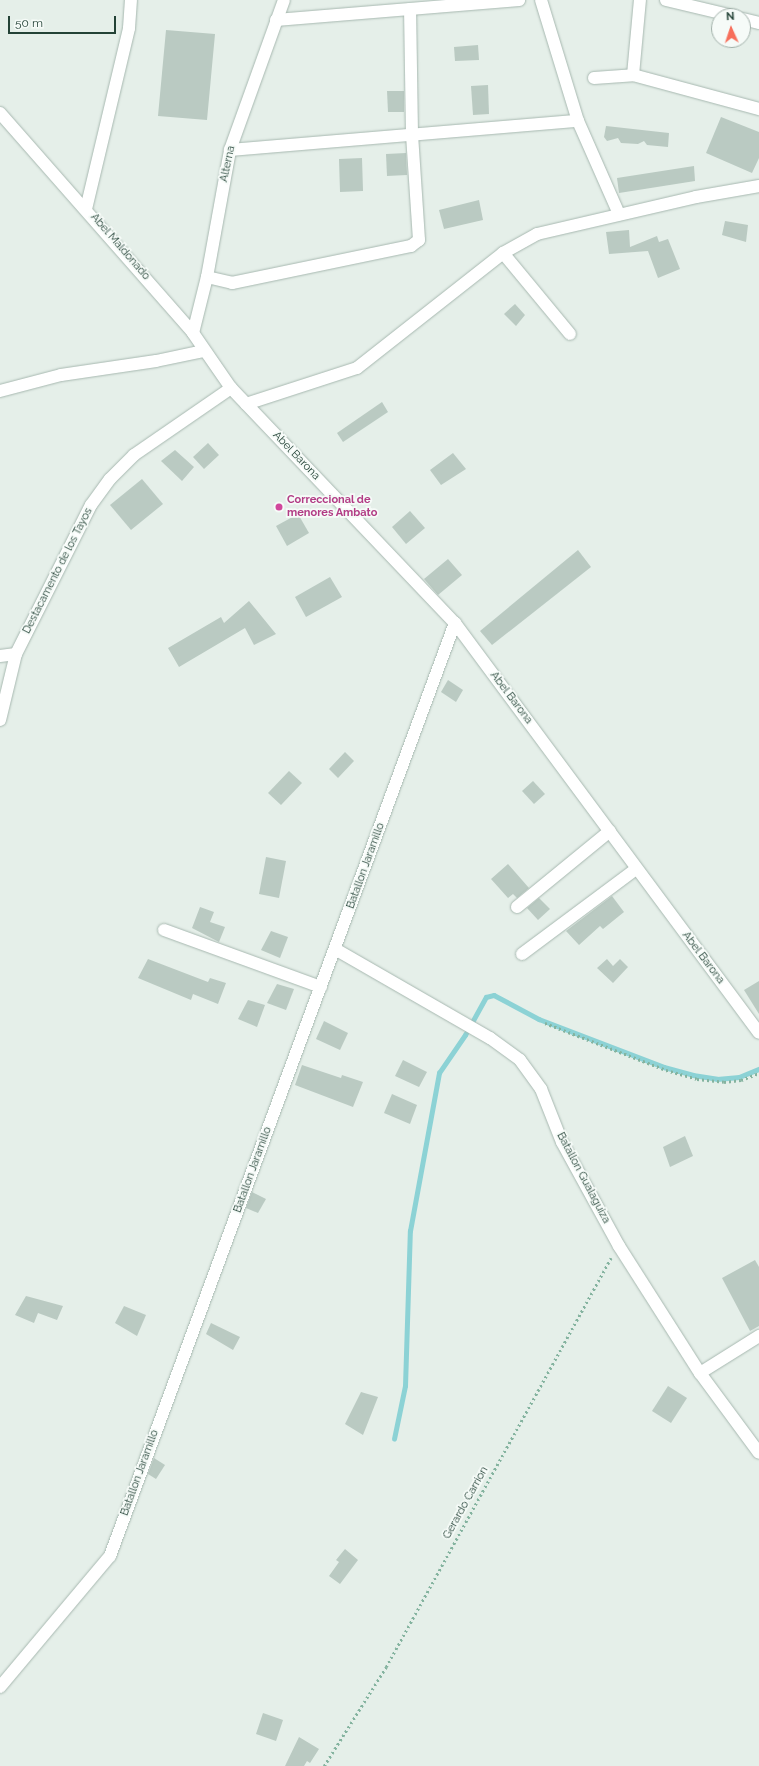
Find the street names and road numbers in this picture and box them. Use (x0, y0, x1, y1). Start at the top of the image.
street label: Alterna (218, 145, 238, 183)
street label: Abel Maldonado (87, 211, 153, 283)
street label: Abel Barona (270, 429, 322, 483)
street label: Destacamento de los Tayos (20, 506, 96, 636)
street label: Abel Barona (487, 669, 535, 727)
street label: Batallon Jaramillo (344, 821, 388, 911)
street label: Abel Barona (679, 929, 727, 987)
street label: Batallon Jaramillo (231, 1125, 275, 1215)
street label: Batallon Gualaguiza (553, 1130, 613, 1226)
street label: Batallon Jaramillo (118, 1428, 162, 1518)
street label: Gerardo Carrion (441, 1465, 491, 1541)

